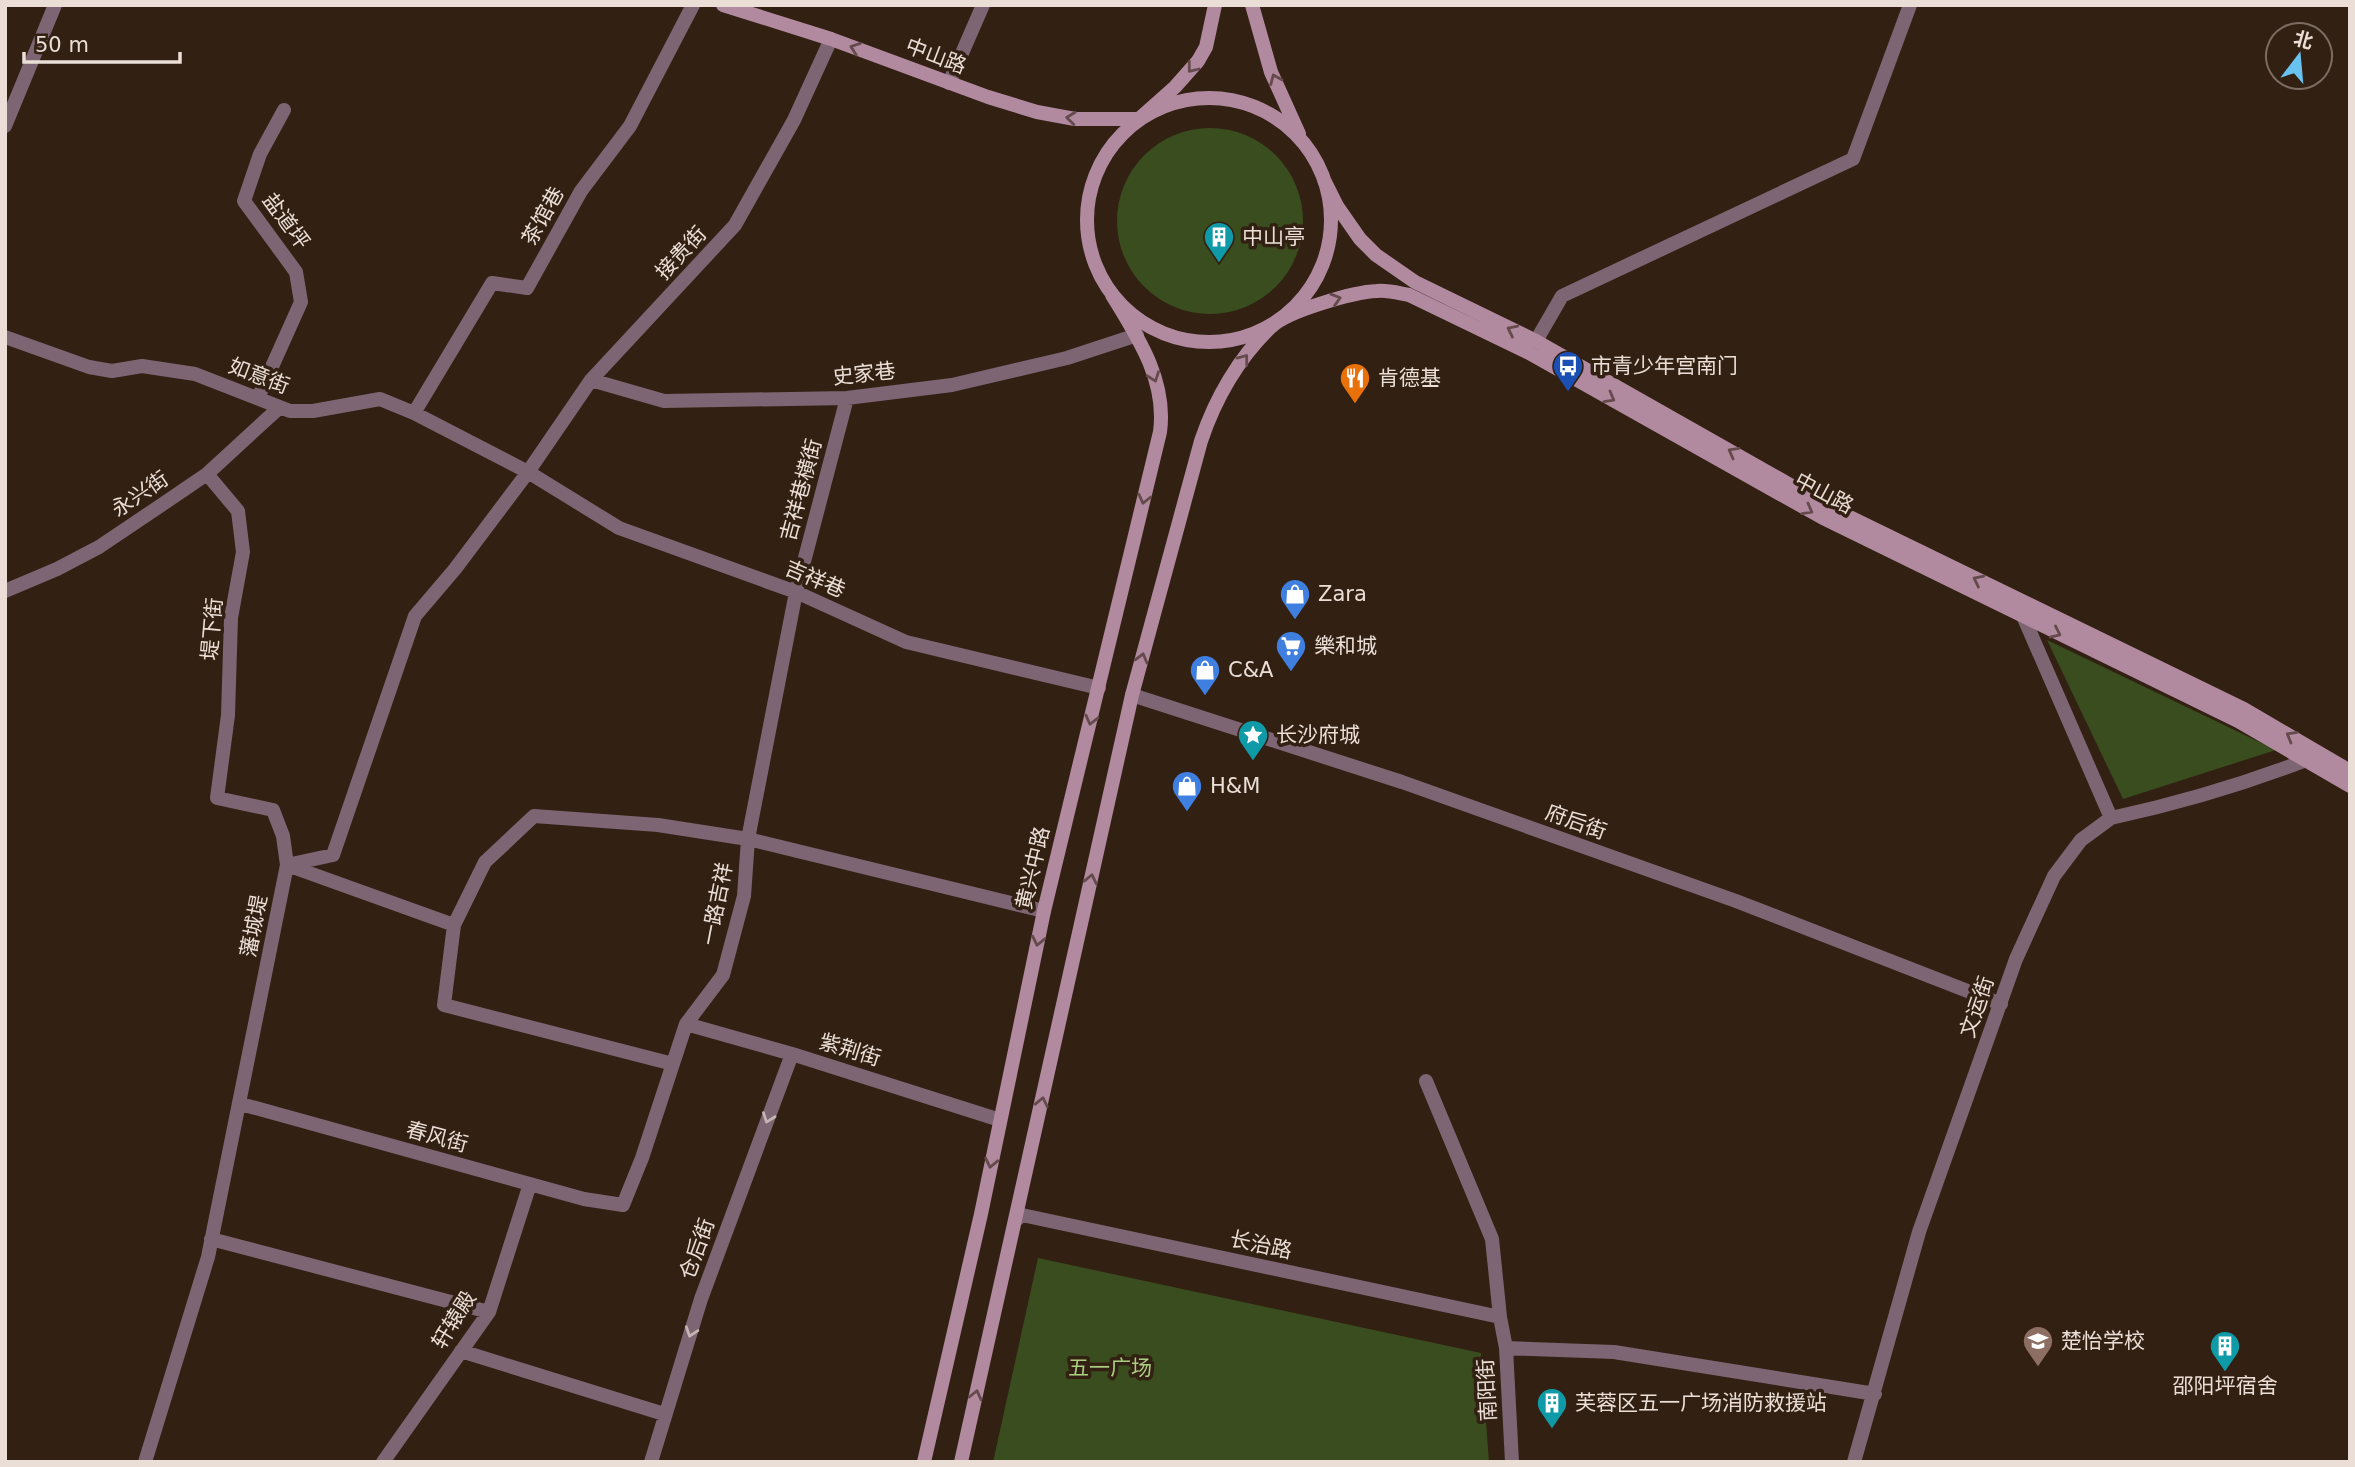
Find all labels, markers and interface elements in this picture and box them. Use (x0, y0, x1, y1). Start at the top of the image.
scale bar (24, 21, 180, 65)
north arrow (2264, 21, 2334, 91)
text: 北 (2292, 26, 2316, 53)
text: 50 m (35, 33, 89, 57)
street label: 中山路 (902, 34, 970, 78)
one-way arrow (849, 42, 861, 56)
one-way arrow (1187, 60, 1200, 73)
one-way arrow (1269, 74, 1283, 86)
one-way arrow (1065, 111, 1076, 126)
street label: 茶馆巷 (517, 183, 569, 249)
street label: 盐道坪 (258, 188, 314, 254)
building icon: 中山亭 (1202, 220, 1236, 264)
street label: 接贵街 (651, 222, 711, 284)
place label: 中山亭 (1242, 225, 1305, 249)
one-way arrow (1329, 293, 1341, 308)
one-way arrow (1507, 324, 1519, 338)
bus stop icon: 市青少年宫南门 (1551, 349, 1585, 393)
street label: 如意街 (225, 354, 293, 398)
one-way arrow (1236, 354, 1249, 367)
place label: 市青少年宫南门 (1591, 354, 1738, 378)
street label: 史家巷 (831, 359, 897, 389)
restaurant icon: 肯德基 (1338, 361, 1372, 405)
place label: 肯德基 (1378, 366, 1441, 390)
one-way arrow (1146, 370, 1160, 382)
one-way arrow (1603, 390, 1616, 403)
street label: 吉祥巷横街 (776, 436, 826, 544)
one-way arrow (1727, 447, 1740, 460)
street label: 永兴街 (107, 466, 173, 522)
street label: 中山路 (1791, 468, 1857, 518)
one-way arrow (1138, 492, 1153, 504)
one-way arrow (1801, 502, 1814, 515)
street label: 吉祥巷 (781, 556, 849, 602)
one-way arrow (1973, 575, 1985, 589)
shop icon: Zara (1278, 577, 1312, 621)
place label: Zara (1318, 582, 1367, 606)
street label: 堤下街 (197, 597, 227, 661)
one-way arrow (2049, 624, 2061, 638)
supermarket icon: 樂和城 (1274, 629, 1308, 673)
place label: 樂和城 (1314, 634, 1377, 658)
one-way arrow (1134, 652, 1148, 664)
shop icon: C&A (1188, 653, 1222, 697)
place label: C&A (1228, 658, 1274, 682)
one-way arrow (1085, 714, 1099, 726)
place icon: 长沙府城 (1236, 718, 1270, 762)
place label: 长沙府城 (1276, 723, 1360, 747)
one-way arrow (2286, 731, 2299, 744)
shop icon: H&M (1170, 769, 1204, 813)
place label: H&M (1210, 774, 1260, 798)
street label: 府后街 (1542, 800, 1610, 844)
street label: 黄兴中路 (1012, 824, 1054, 912)
street label: 一路吉祥 (697, 860, 737, 948)
one-way arrow (1083, 873, 1097, 885)
street label: 藩城堤 (236, 893, 272, 959)
one-way arrow (1032, 935, 1047, 947)
street label: 文运街 (1955, 973, 1999, 1041)
street label: 紫荆街 (816, 1029, 884, 1071)
one-way arrow (1033, 1096, 1048, 1108)
one-way arrow (763, 1112, 777, 1124)
street label: 春风街 (403, 1117, 471, 1157)
one-way arrow (985, 1157, 1000, 1169)
street label: 仓后街 (675, 1215, 719, 1283)
street label: 长治路 (1228, 1227, 1294, 1263)
street label: 轩辕殿 (427, 1287, 481, 1353)
school or university icon: 楚怡学校 (2021, 1324, 2055, 1368)
one-way arrow (684, 1326, 699, 1338)
place label: 楚怡学校 (2061, 1329, 2145, 1353)
building icon: 邵阳坪宿舍 (2208, 1329, 2242, 1373)
park label: 五一广场 (1068, 1356, 1152, 1380)
street label: 南阳街 (1473, 1358, 1501, 1422)
place label: 邵阳坪宿舍 (2173, 1374, 2278, 1398)
building icon: 芙蓉区五一广场消防救援站 (1535, 1386, 1569, 1430)
one-way arrow (967, 1389, 982, 1401)
place label: 芙蓉区五一广场消防救援站 (1575, 1391, 1827, 1415)

